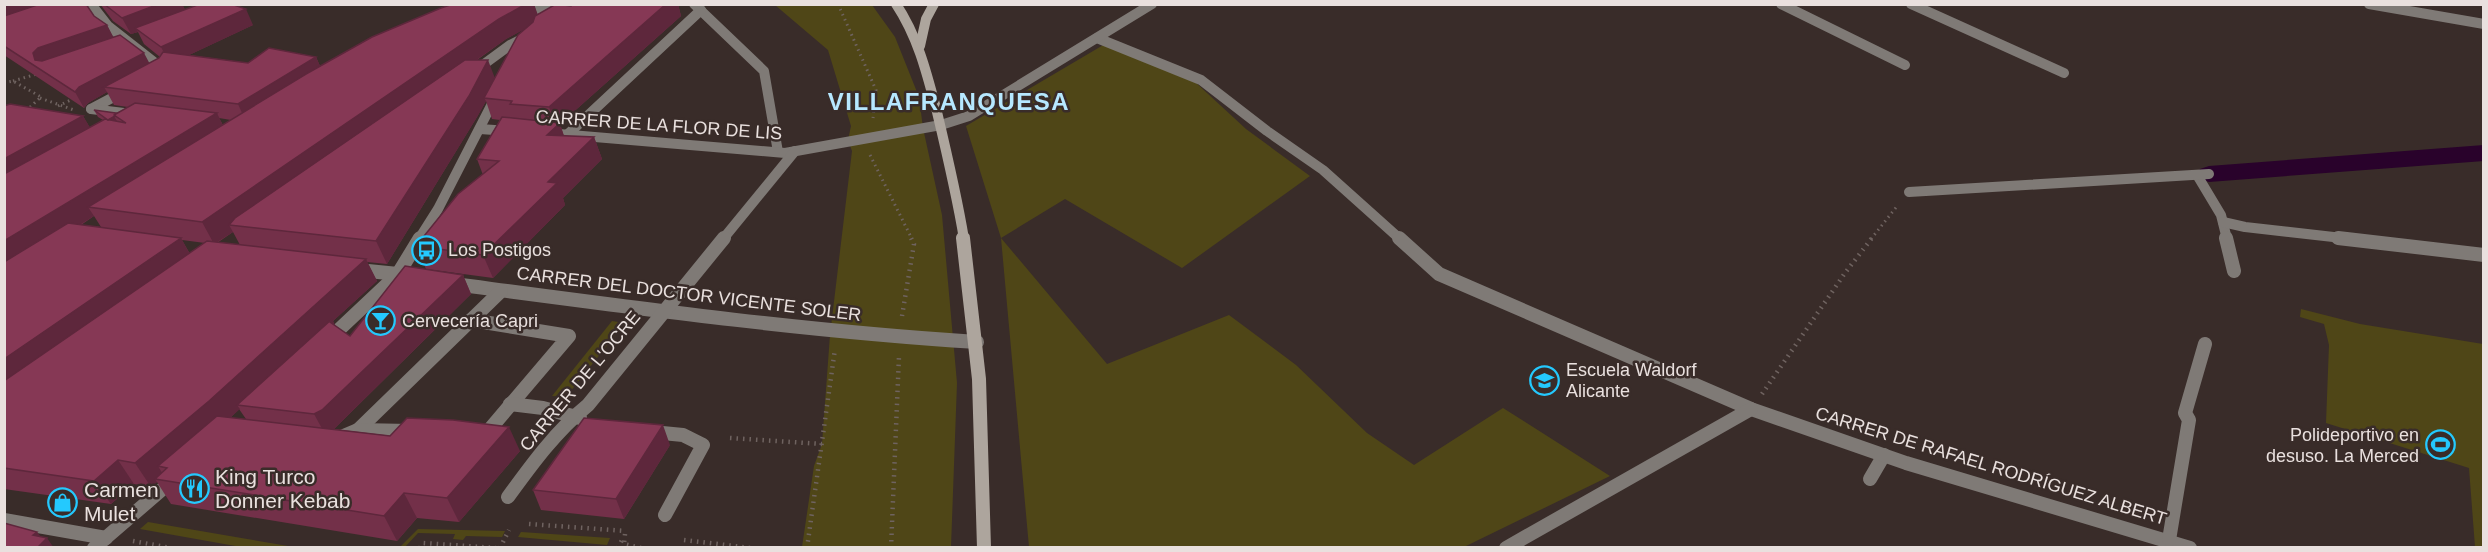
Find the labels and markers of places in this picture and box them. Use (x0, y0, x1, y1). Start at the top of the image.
bus stop icon: Los Postigos (411, 234, 443, 266)
place label: Los Postigos (448, 240, 551, 260)
bar icon: Cervecería Capri (365, 305, 397, 337)
place label: Cervecería Capri (402, 311, 538, 331)
place label: Escuela Waldorf Alicante (1566, 360, 1697, 401)
school or university icon: Escuela Waldorf Alicante (1529, 364, 1561, 396)
place label: Polideportivo en desuso. La Merced (2266, 425, 2419, 466)
sports icon: Polideportivo en desuso. La Merced (2424, 429, 2456, 461)
place label: King Turco Donner Kebab (215, 465, 350, 512)
restaurant icon: King Turco Donner Kebab (178, 473, 210, 505)
place label: Carmen Mulet (84, 478, 159, 525)
shop icon: Carmen Mulet (47, 486, 79, 518)

